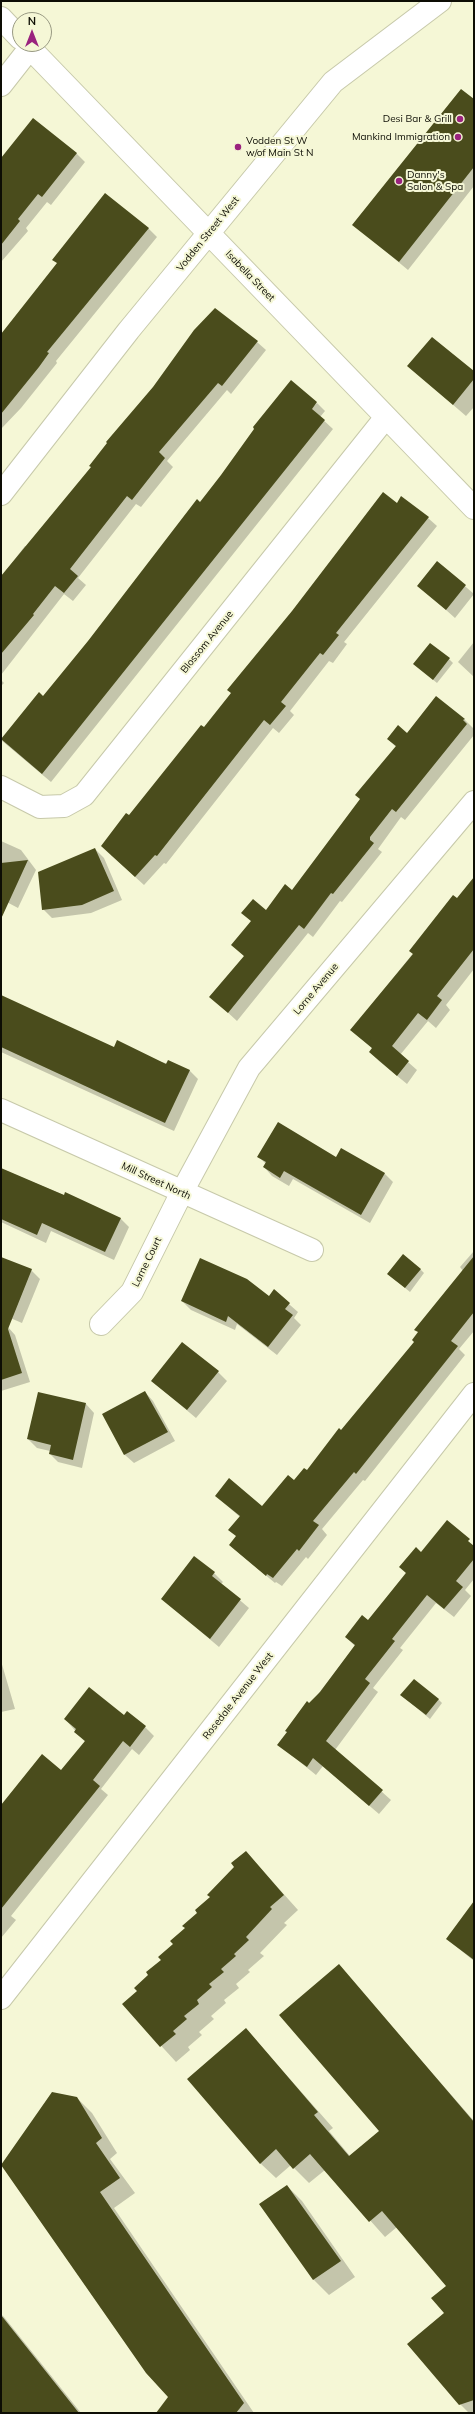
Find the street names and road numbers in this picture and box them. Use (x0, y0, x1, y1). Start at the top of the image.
street label: Vodden Street West (174, 194, 242, 274)
street label: Isabella Street (223, 248, 277, 304)
street label: Blossom Avenue (178, 608, 236, 676)
street label: Lorne Avenue (291, 961, 341, 1017)
street label: Mill Street North (119, 1160, 193, 1202)
street label: Lorne Court (130, 1235, 164, 1289)
street label: Rosedale Avenue West (200, 1650, 276, 1742)

